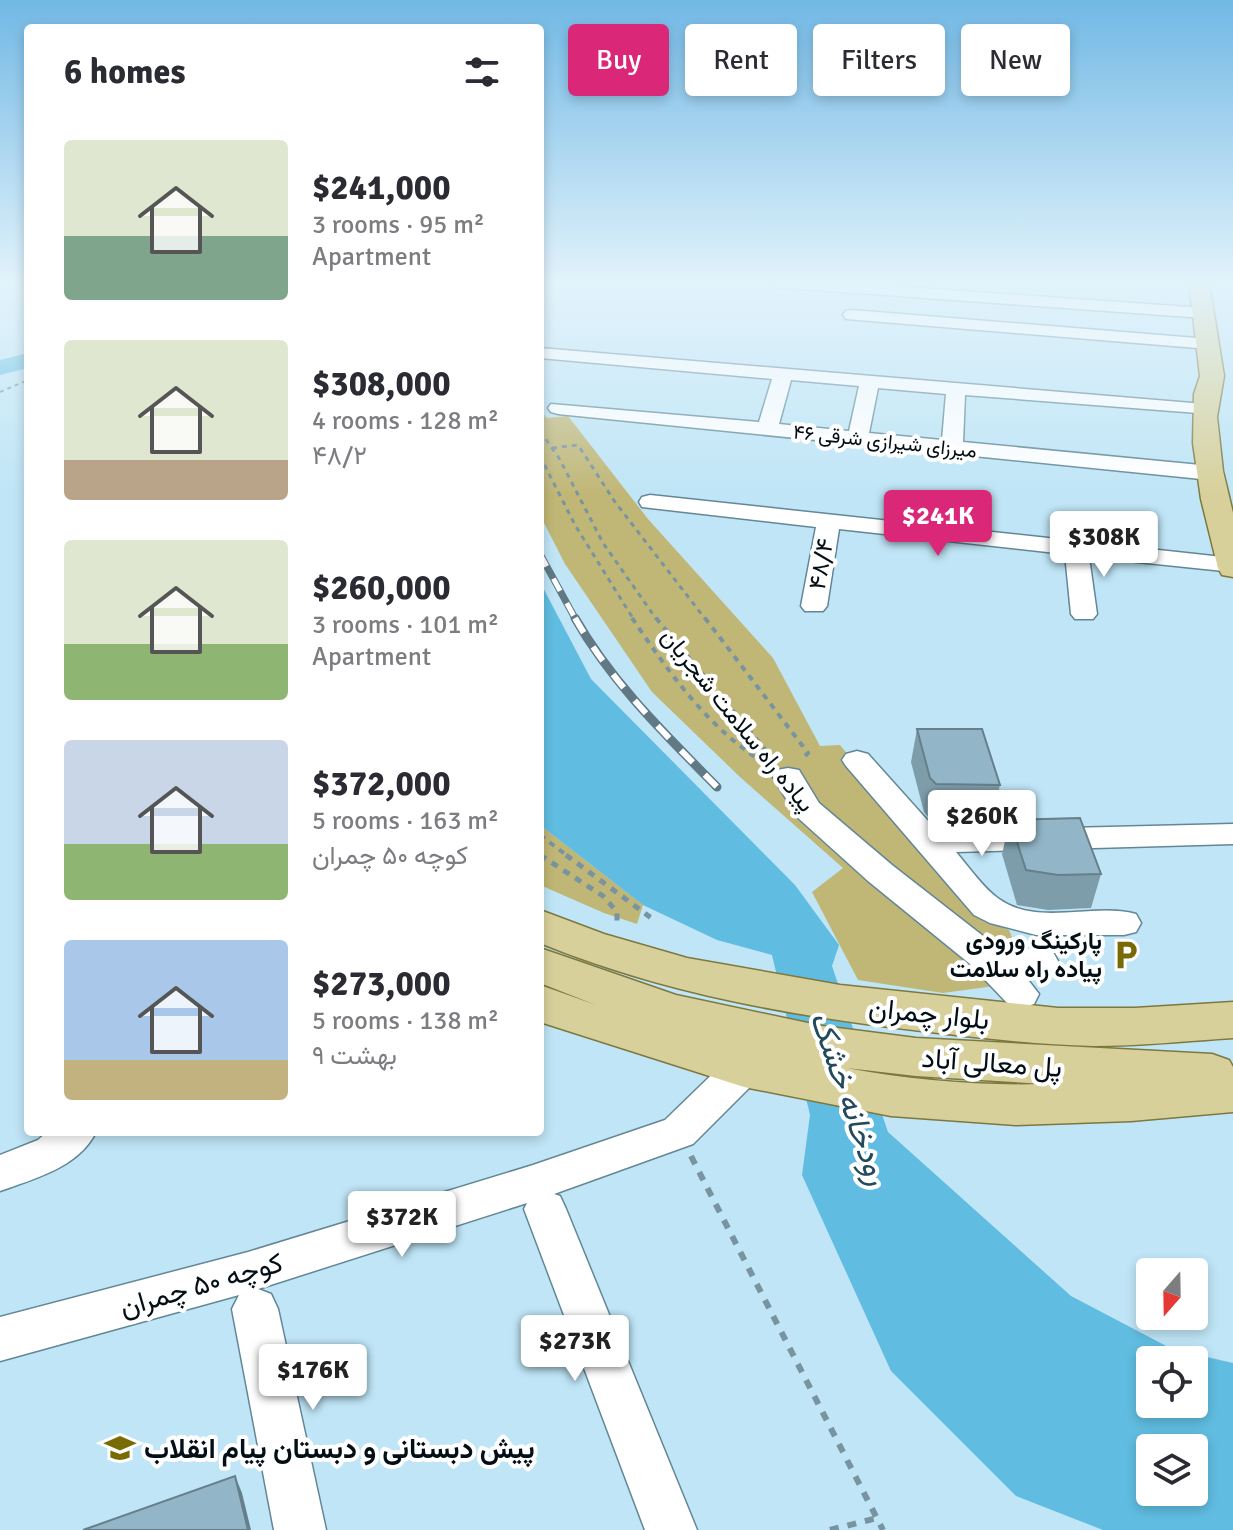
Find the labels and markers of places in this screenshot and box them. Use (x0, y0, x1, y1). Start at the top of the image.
pin: $241K (882, 490, 994, 558)
pin: $308K (1048, 511, 1160, 579)
pin: $260K (926, 790, 1038, 858)
place label: پارکینگ ورودی پیاده راه سلامت (950, 926, 1102, 985)
parking icon: پارکینگ ورودی پیاده راه سلامت (1109, 938, 1143, 972)
pin: $372K (346, 1191, 458, 1259)
pin: $273K (519, 1315, 631, 1383)
pin: $176K (257, 1344, 369, 1412)
school or university icon: پیش دبستانی و دبستان پیام انقلاب (103, 1431, 137, 1465)
place label: پیش دبستانی و دبستان پیام انقلاب (144, 1432, 535, 1468)

